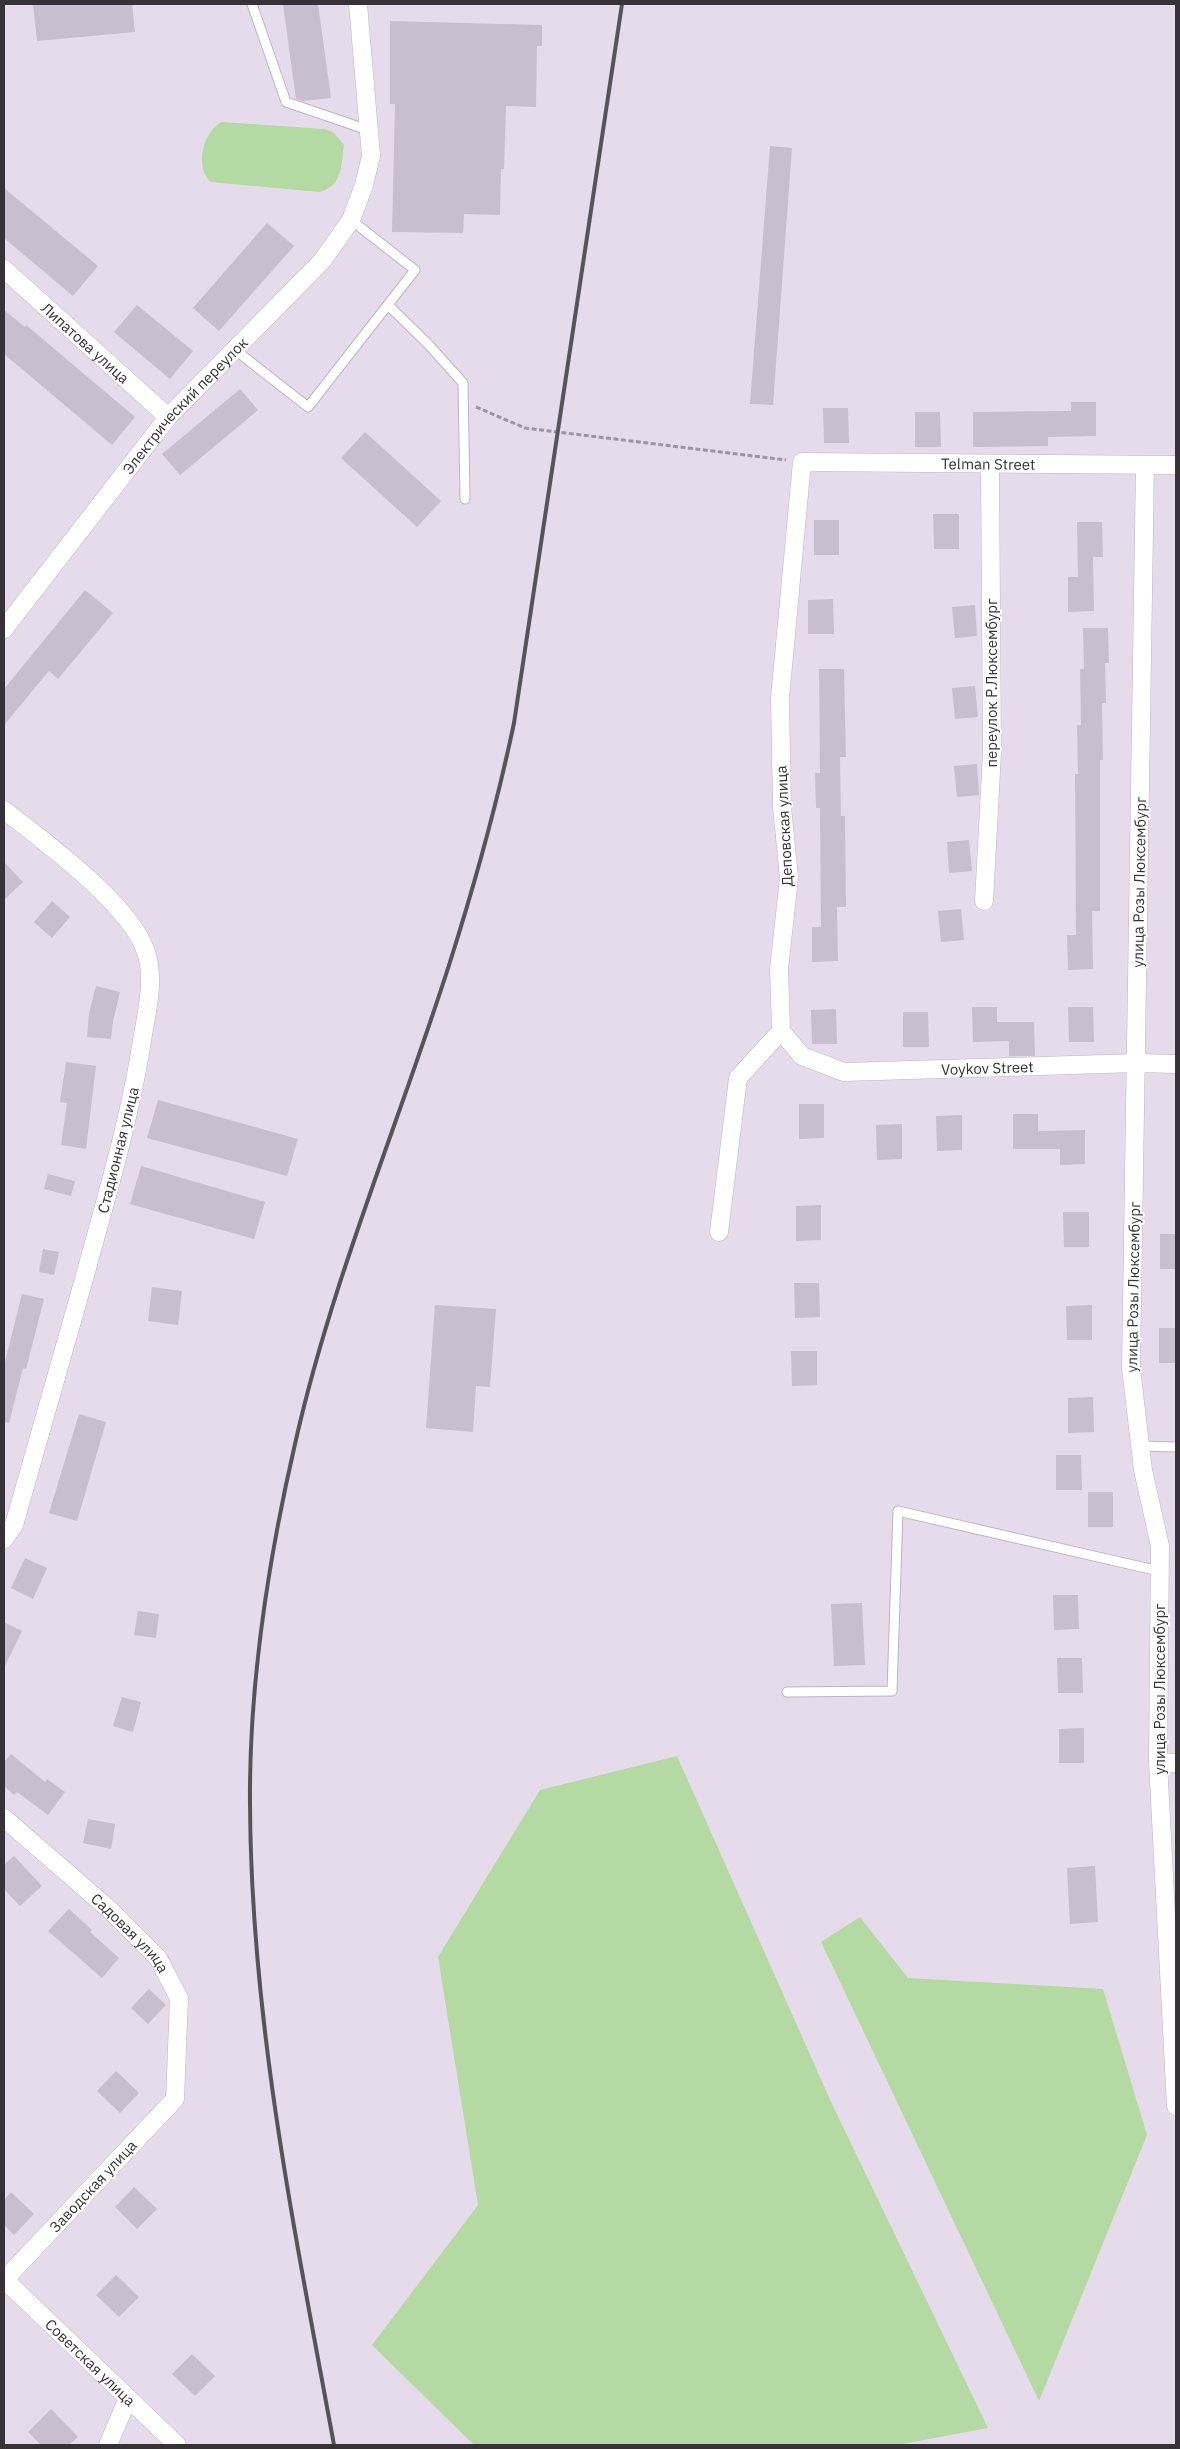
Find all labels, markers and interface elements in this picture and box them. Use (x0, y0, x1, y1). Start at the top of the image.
street label: Липатова улица (38, 298, 134, 387)
street label: Электрический переулок (118, 333, 251, 478)
street label: Telman Street (941, 454, 1035, 473)
street label: переулок Р.Люксембург (982, 598, 1001, 768)
street label: Деповская улица (771, 765, 797, 887)
street label: улица Розы Люксембург (1128, 796, 1150, 968)
street label: Voykov Street (941, 1057, 1034, 1079)
street label: Стадионная улица (93, 1085, 143, 1215)
street label: улица Розы Люксембург (1122, 1201, 1144, 1373)
street label: улица Розы Люксембург (1150, 1603, 1169, 1775)
street label: Садовая улица (87, 1889, 173, 1976)
street label: Заводская улица (45, 2136, 141, 2236)
street label: Советская улица (41, 2314, 140, 2410)

